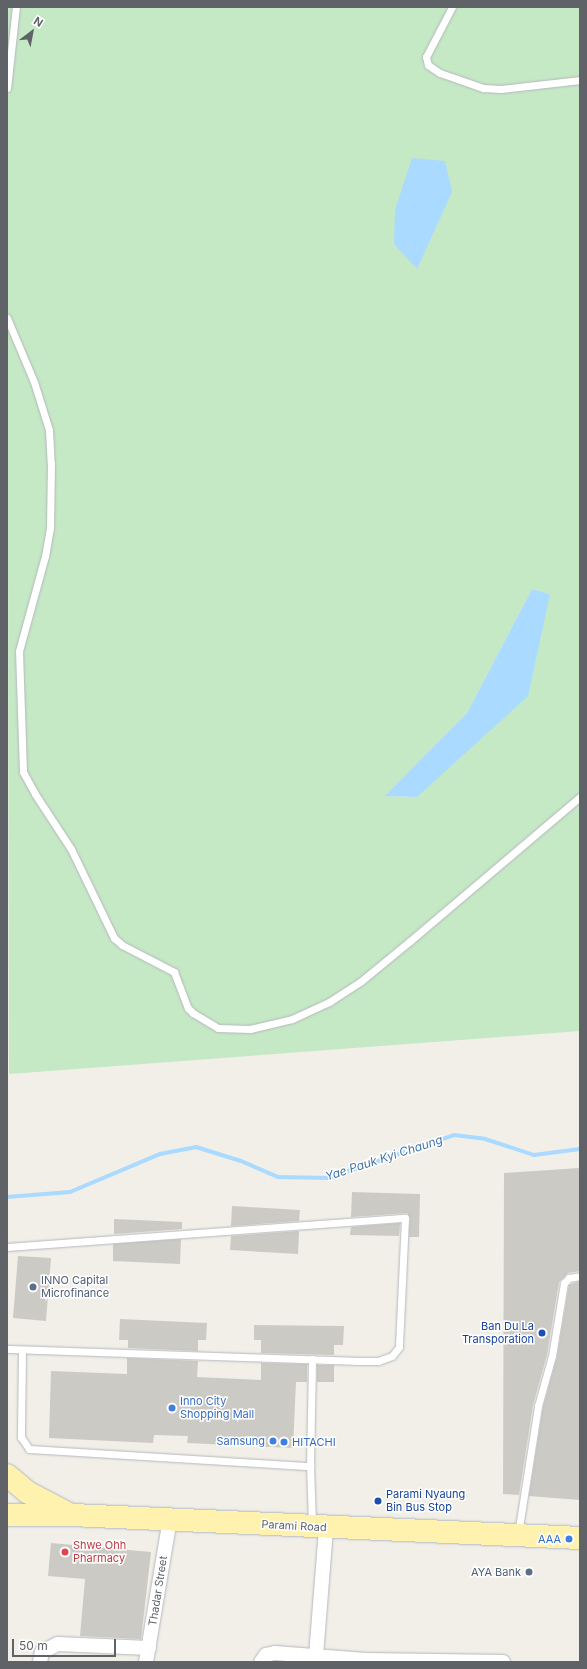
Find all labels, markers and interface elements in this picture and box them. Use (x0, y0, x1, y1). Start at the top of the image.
north arrow (12, 12, 52, 52)
text: N (31, 14, 46, 30)
water label: Yae Pauk Kyi Chaung (324, 1132, 444, 1184)
place label: INNO Capital Microfinance (41, 1274, 109, 1300)
marker: INNO Capital Microfinance (28, 1282, 38, 1292)
place label: Ban Du La Transporation (462, 1320, 534, 1346)
marker: Ban Du La Transporation (537, 1328, 547, 1338)
place label: Inno City Shopping Mall (180, 1395, 254, 1421)
marker: Inno City Shopping Mall (167, 1403, 177, 1413)
place label: Samsung (217, 1434, 265, 1448)
place label: HITACHI (292, 1435, 336, 1449)
marker: Samsung (268, 1436, 278, 1446)
marker: HITACHI (279, 1437, 289, 1447)
place label: Parami Nyaung Bin Bus Stop (386, 1488, 465, 1514)
marker: Parami Nyaung Bin Bus Stop (373, 1496, 383, 1506)
street label: Parami Road (261, 1518, 327, 1534)
place label: AAA (538, 1532, 561, 1546)
marker: AAA (564, 1534, 574, 1544)
place label: Shwe Ohh Pharmacy (73, 1539, 126, 1565)
marker: Shwe Ohh Pharmacy (60, 1547, 70, 1557)
street label: Thadar Street (146, 1555, 170, 1627)
place label: AYA Bank (471, 1565, 521, 1579)
marker: AYA Bank (524, 1567, 534, 1577)
scale bar (14, 1631, 118, 1657)
text: 50 m (19, 1638, 48, 1653)

